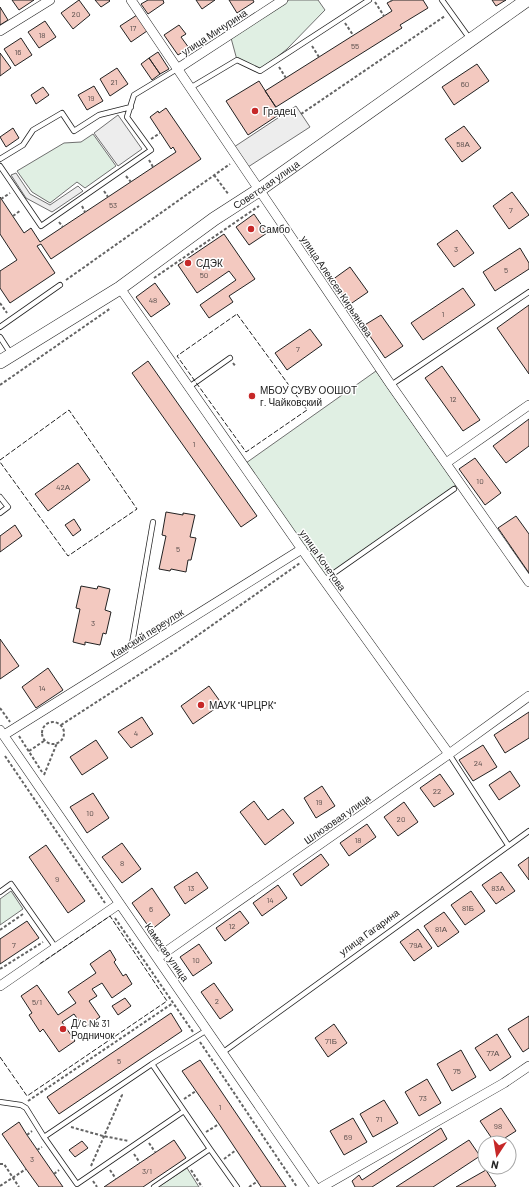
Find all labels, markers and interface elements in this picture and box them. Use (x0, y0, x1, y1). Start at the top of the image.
street label: улица Мичурина (179, 6, 249, 58)
house number: 20 (72, 9, 80, 19)
house number: 17 (130, 23, 137, 33)
house number: 18 (39, 30, 45, 40)
house number: 55 (351, 41, 359, 51)
house number: 16 (15, 47, 21, 57)
house number: 21 (111, 77, 118, 87)
house number: 60 (461, 79, 469, 89)
house number: 19 (88, 93, 94, 103)
place label: Градец (263, 105, 296, 117)
marker: Градец (250, 106, 260, 116)
house number: 58А (456, 139, 470, 149)
street label: Советская улица (231, 157, 302, 211)
house number: 53 (109, 200, 117, 210)
house number: 7 (509, 205, 513, 215)
place label: Самбо (259, 223, 290, 235)
marker: Самбо (246, 224, 256, 234)
street label: улица Алексея Кирьянова (299, 233, 376, 339)
house number: 3 (454, 244, 458, 254)
place label: СДЭК (196, 257, 223, 269)
marker: СДЭК (183, 258, 193, 268)
house number: 5 (504, 265, 508, 275)
house number: 50 (200, 270, 208, 280)
house number: 48 (149, 295, 157, 305)
house number: 1 (442, 309, 445, 319)
house number: 7 (296, 344, 300, 354)
place label: МБОУ СУВУ ООШОТ г. Чайковский (260, 384, 357, 408)
marker: МБОУ СУВУ ООШОТ г. Чайковский (247, 391, 257, 401)
house number: 12 (449, 394, 457, 404)
house number: 1 (193, 439, 196, 449)
house number: 10 (476, 476, 484, 486)
house number: 42А (56, 482, 71, 492)
street label: улица Кочетова (297, 527, 349, 593)
house number: 5 (176, 544, 180, 554)
street label: Камский переулок (108, 605, 186, 660)
house number: 3 (91, 618, 95, 628)
house number: 14 (38, 683, 46, 693)
place label: МАУК "ЧРЦРК" (209, 699, 277, 711)
marker: МАУК "ЧРЦРК" (196, 700, 206, 710)
house number: 4 (134, 728, 138, 738)
house number: 24 (474, 758, 482, 768)
house number: 22 (433, 786, 441, 796)
street label: Шлюзовая улица (302, 791, 373, 846)
house number: 19 (316, 797, 322, 807)
house number: 10 (86, 808, 94, 818)
house number: 20 (397, 814, 405, 824)
house number: 18 (355, 835, 361, 845)
house number: 8 (120, 858, 124, 868)
house number: 9 (55, 874, 59, 884)
house number: 13 (188, 883, 194, 893)
house number: 83А (491, 883, 505, 893)
house number: 14 (266, 895, 274, 905)
house number: 81Б (462, 903, 474, 913)
house number: 6 (149, 904, 153, 914)
street label: улица Гагарина (337, 906, 402, 958)
street label: Камская улица (142, 921, 192, 984)
house number: 12 (228, 921, 236, 931)
house number: 81А (435, 924, 448, 934)
house number: 7 (12, 940, 16, 950)
house number: 79А (409, 940, 423, 950)
house number: 10 (192, 955, 200, 965)
house number: 2 (215, 996, 219, 1006)
house number: 5/1 (32, 997, 42, 1007)
place label: Д/с № 31 Родничок (71, 1017, 115, 1041)
marker: Д/с № 31 Родничок (58, 1024, 68, 1034)
house number: 71Б (325, 1036, 337, 1046)
house number: 77А (487, 1048, 500, 1058)
house number: 5 (117, 1056, 121, 1066)
house number: 75 (453, 1066, 461, 1076)
house number: 73 (419, 1093, 427, 1103)
house number: 1 (219, 1102, 222, 1112)
house number: 71 (376, 1114, 383, 1124)
house number: 98 (494, 1121, 502, 1131)
house number: 69 (344, 1132, 352, 1142)
north arrow (477, 1135, 517, 1175)
house number: 3 (30, 1154, 34, 1164)
text: N (490, 1158, 500, 1172)
house number: 3/1 (142, 1166, 152, 1176)

